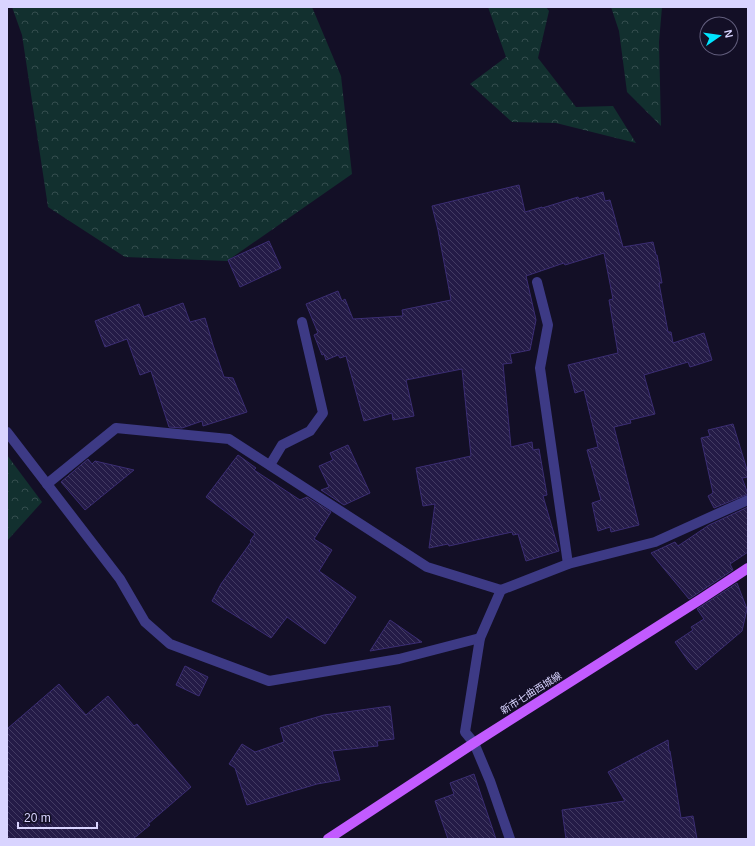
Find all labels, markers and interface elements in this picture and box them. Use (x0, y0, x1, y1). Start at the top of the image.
north arrow (699, 16, 739, 56)
text: N (722, 29, 735, 39)
street label: 新市七曲西城線 (498, 670, 564, 716)
scale bar (18, 804, 97, 830)
text: 20 m (24, 811, 51, 825)

